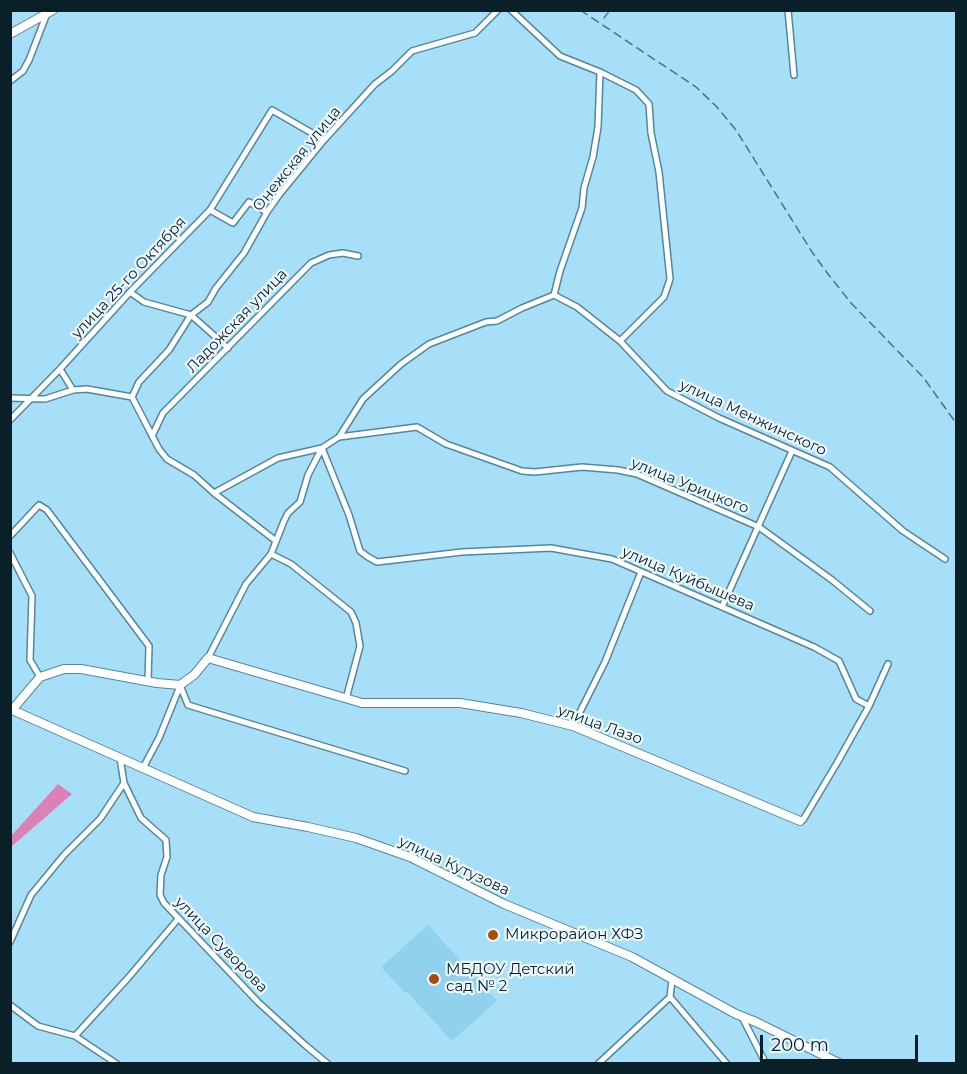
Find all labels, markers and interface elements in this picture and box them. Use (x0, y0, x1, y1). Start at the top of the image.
street label: Онежская улица (249, 103, 345, 215)
street label: улица 25-го Октября (68, 213, 190, 343)
street label: Ладожская улица (183, 265, 291, 377)
street label: улица Менжинского (677, 376, 829, 460)
street label: улица Урицкого (628, 454, 752, 518)
street label: улица Куйбышева (619, 543, 757, 615)
street label: улица Лазо (555, 701, 645, 749)
street label: улица Кутузова (396, 832, 512, 900)
street label: улица Суворова (171, 893, 271, 997)
place label: Микрорайон ХФЗ (505, 926, 643, 944)
marker: Микрорайон ХФЗ (486, 928, 500, 942)
place label: МБДОУ Детский сад № 2 (446, 961, 575, 996)
marker: МБДОУ Детский сад № 2 (427, 972, 441, 986)
scale bar (763, 1023, 920, 1061)
text: 200 m (771, 1034, 829, 1056)

